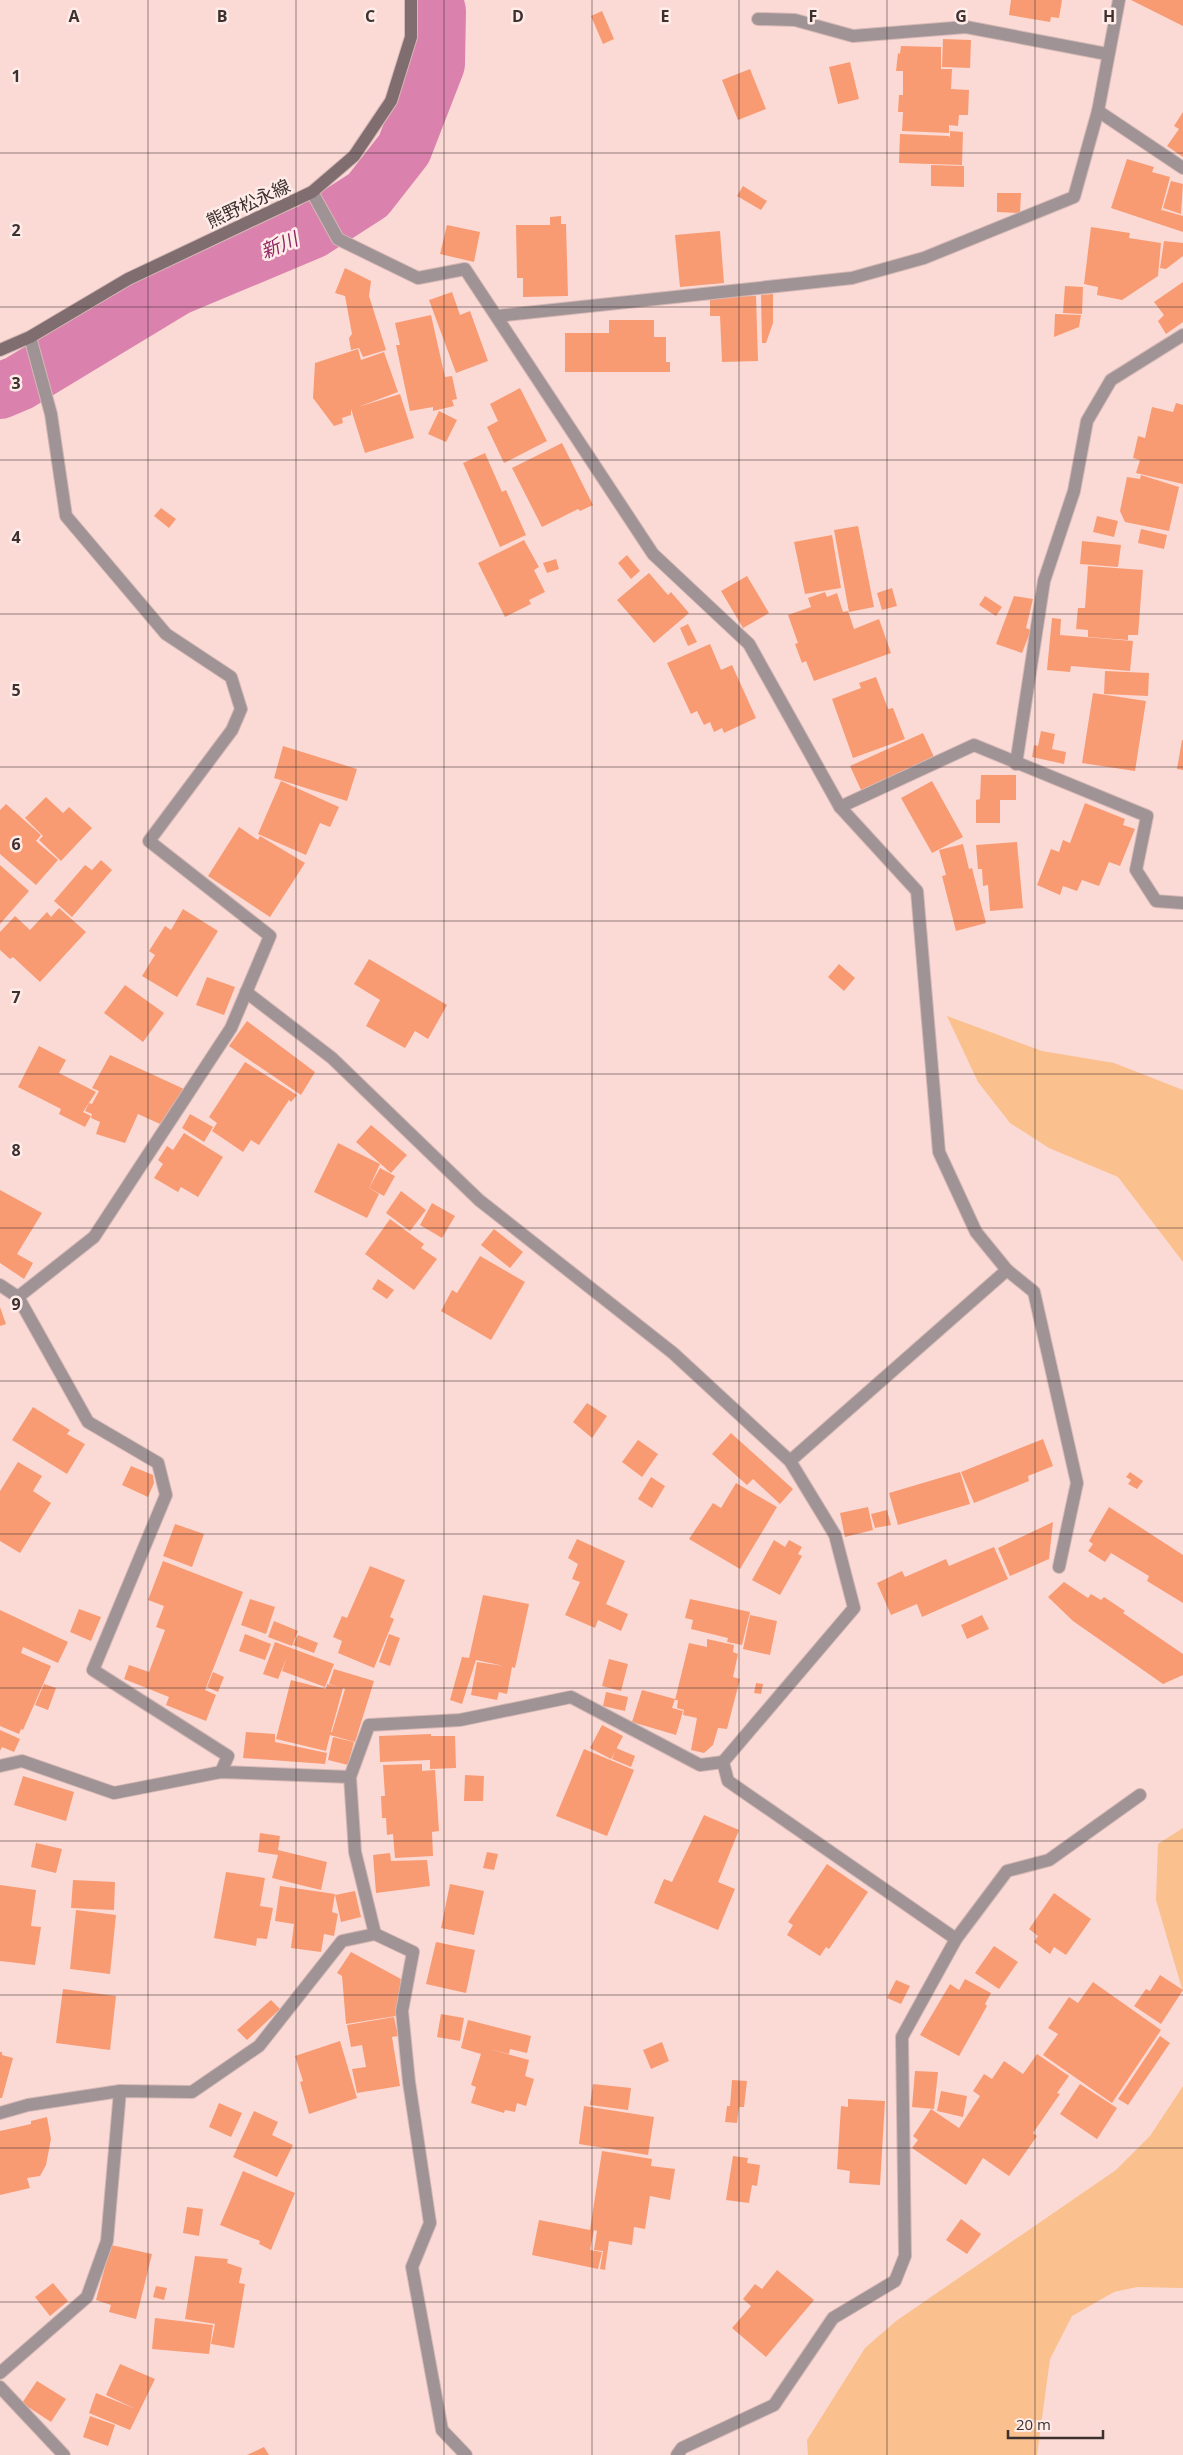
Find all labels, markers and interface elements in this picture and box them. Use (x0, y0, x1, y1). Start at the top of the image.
text: A (68, 5, 80, 27)
text: B (217, 5, 227, 27)
text: C (365, 5, 375, 27)
text: D (512, 5, 524, 27)
text: E (661, 5, 670, 27)
text: F (809, 5, 817, 27)
text: G (955, 5, 967, 27)
text: H (1103, 5, 1115, 27)
text: 1 (11, 65, 21, 87)
street label: 熊野松永線 (202, 173, 294, 233)
text: 2 (11, 219, 21, 241)
water label: 新川 (256, 225, 303, 264)
text: 3 (11, 372, 21, 394)
text: 4 (11, 526, 21, 548)
text: 5 (11, 679, 21, 701)
text: 6 (11, 833, 21, 855)
text: 7 (11, 986, 21, 1008)
text: 8 (11, 1139, 21, 1161)
text: 9 (11, 1293, 21, 1315)
scale bar (1008, 2408, 1103, 2440)
text: 20 m (1016, 2414, 1051, 2434)

